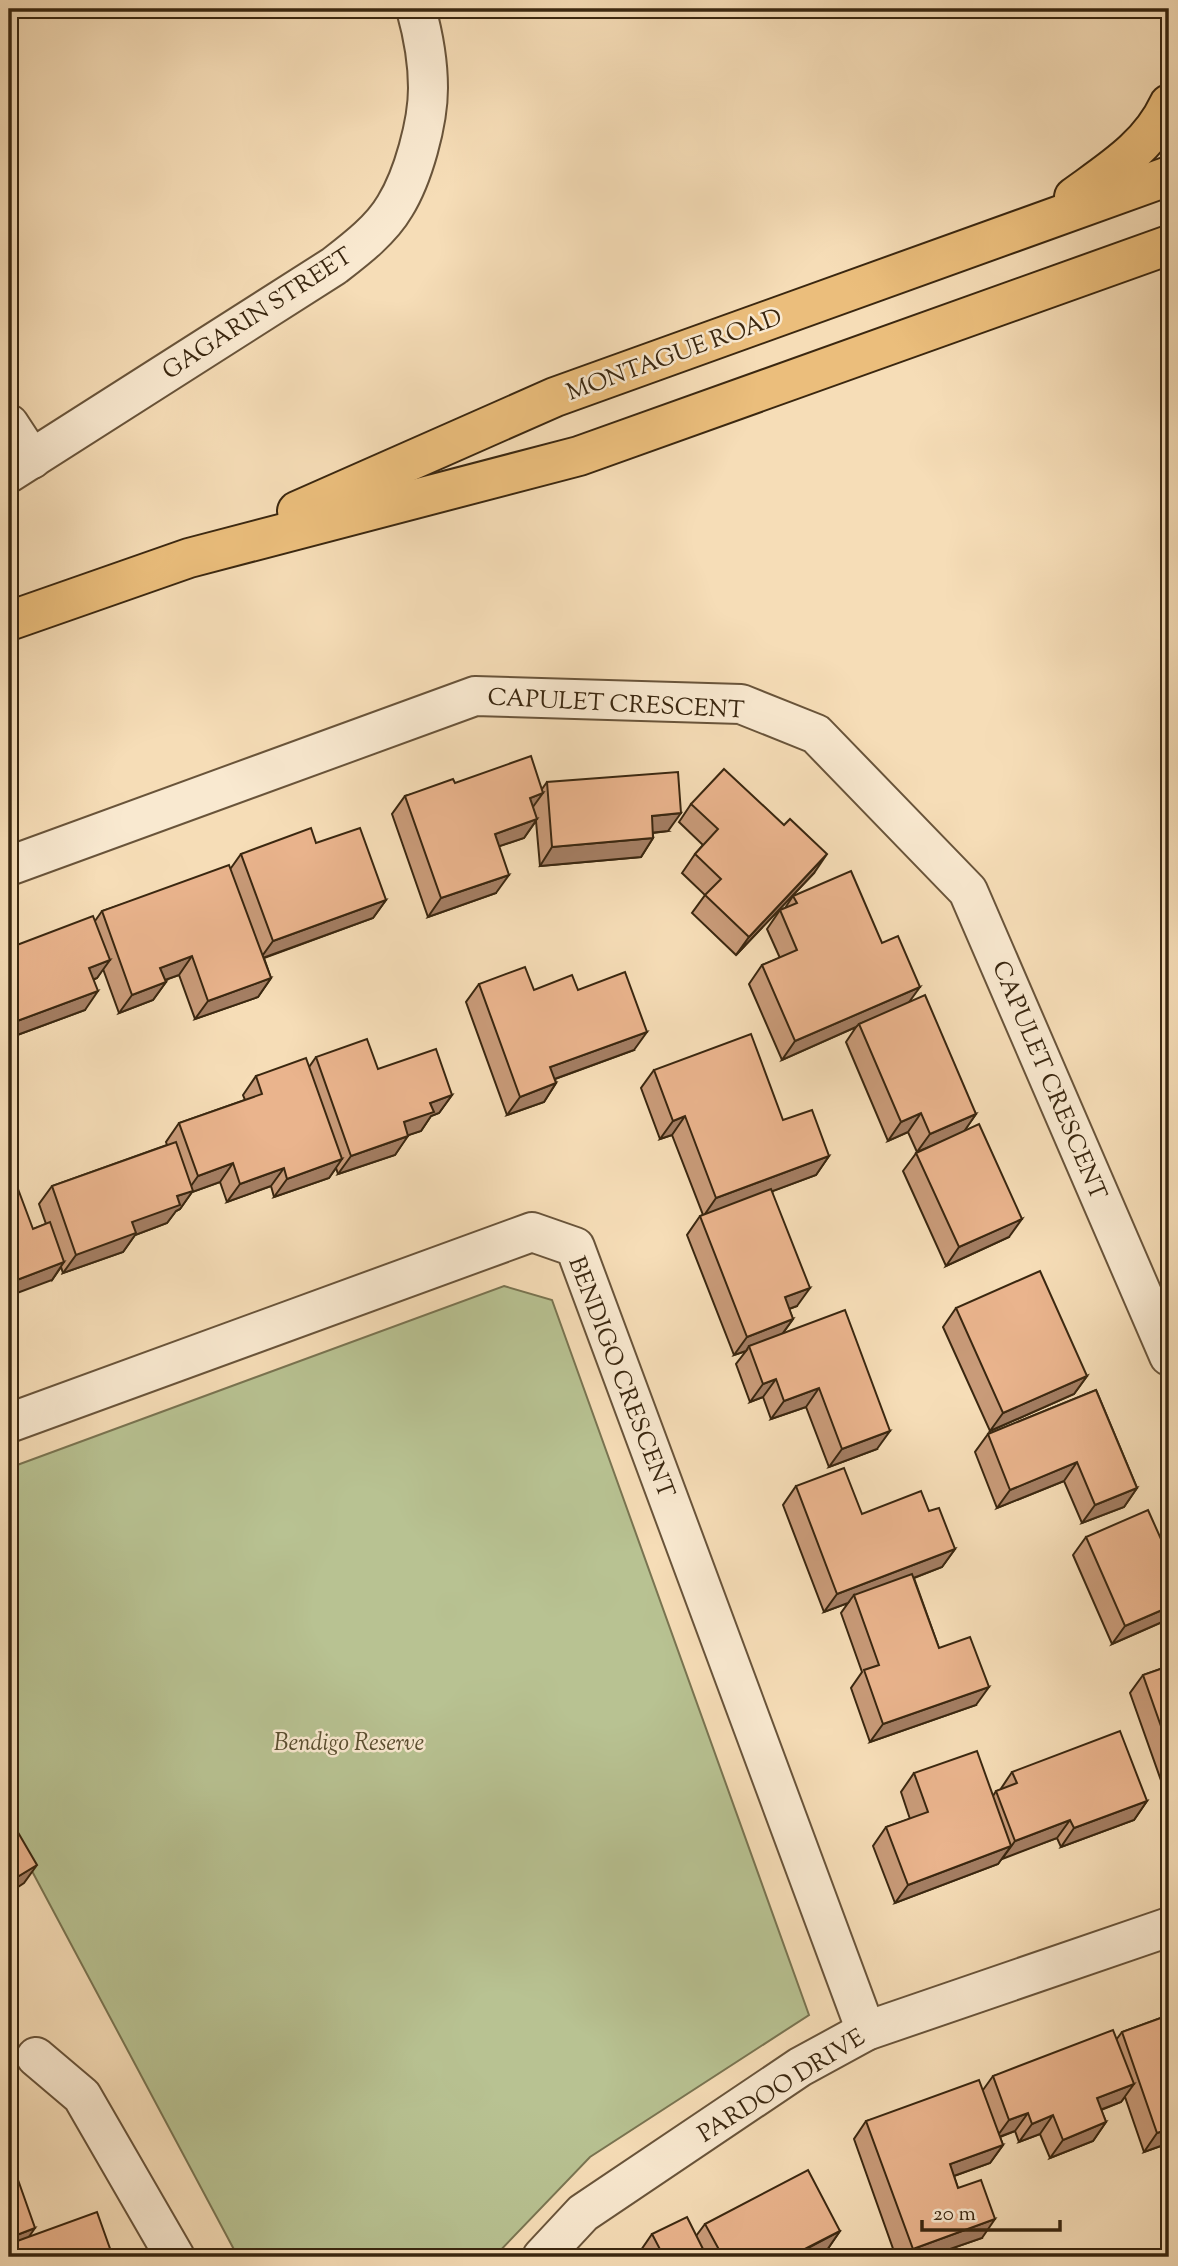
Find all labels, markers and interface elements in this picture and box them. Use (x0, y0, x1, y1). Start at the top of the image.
street label: GAGARIN STREET (156, 240, 360, 389)
street label: MONTAGUE ROAD (562, 301, 787, 411)
street label: CAPULET CRESCENT (487, 681, 745, 729)
street label: CAPULET CRESCENT (982, 956, 1114, 1206)
street label: BENDIGO CRESCENT (558, 1252, 682, 1503)
park label: Bendigo Reserve (274, 1727, 424, 1761)
street label: PARDOO DRIVE (692, 2021, 873, 2152)
scale bar (922, 2189, 1061, 2233)
text: 20 m (933, 2200, 976, 2230)

